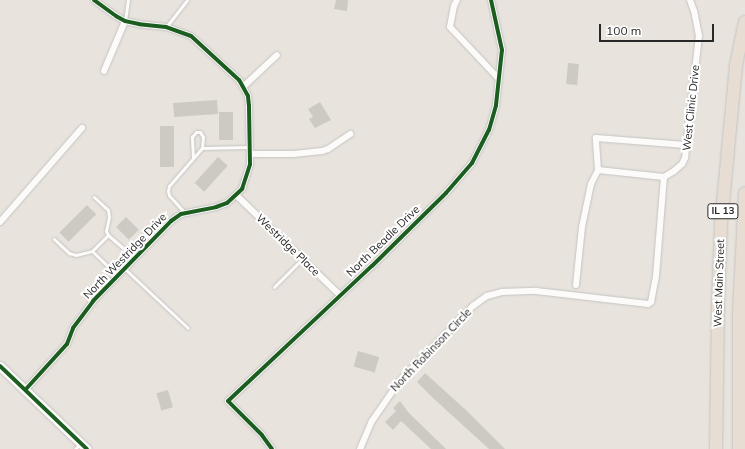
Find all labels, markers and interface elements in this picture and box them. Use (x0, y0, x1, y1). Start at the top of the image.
scale bar (601, 16, 716, 42)
text: 100 m (606, 23, 641, 38)
street label: West Clinic Drive (680, 64, 702, 152)
street label: North Beadle Drive (344, 203, 422, 279)
road number: IL 13 (707, 203, 739, 219)
street label: North Westridge Drive (81, 210, 169, 302)
street label: Westridge Place (253, 211, 323, 279)
street label: West Main Street (711, 239, 727, 327)
street label: North Robinson Circle (388, 306, 474, 394)

